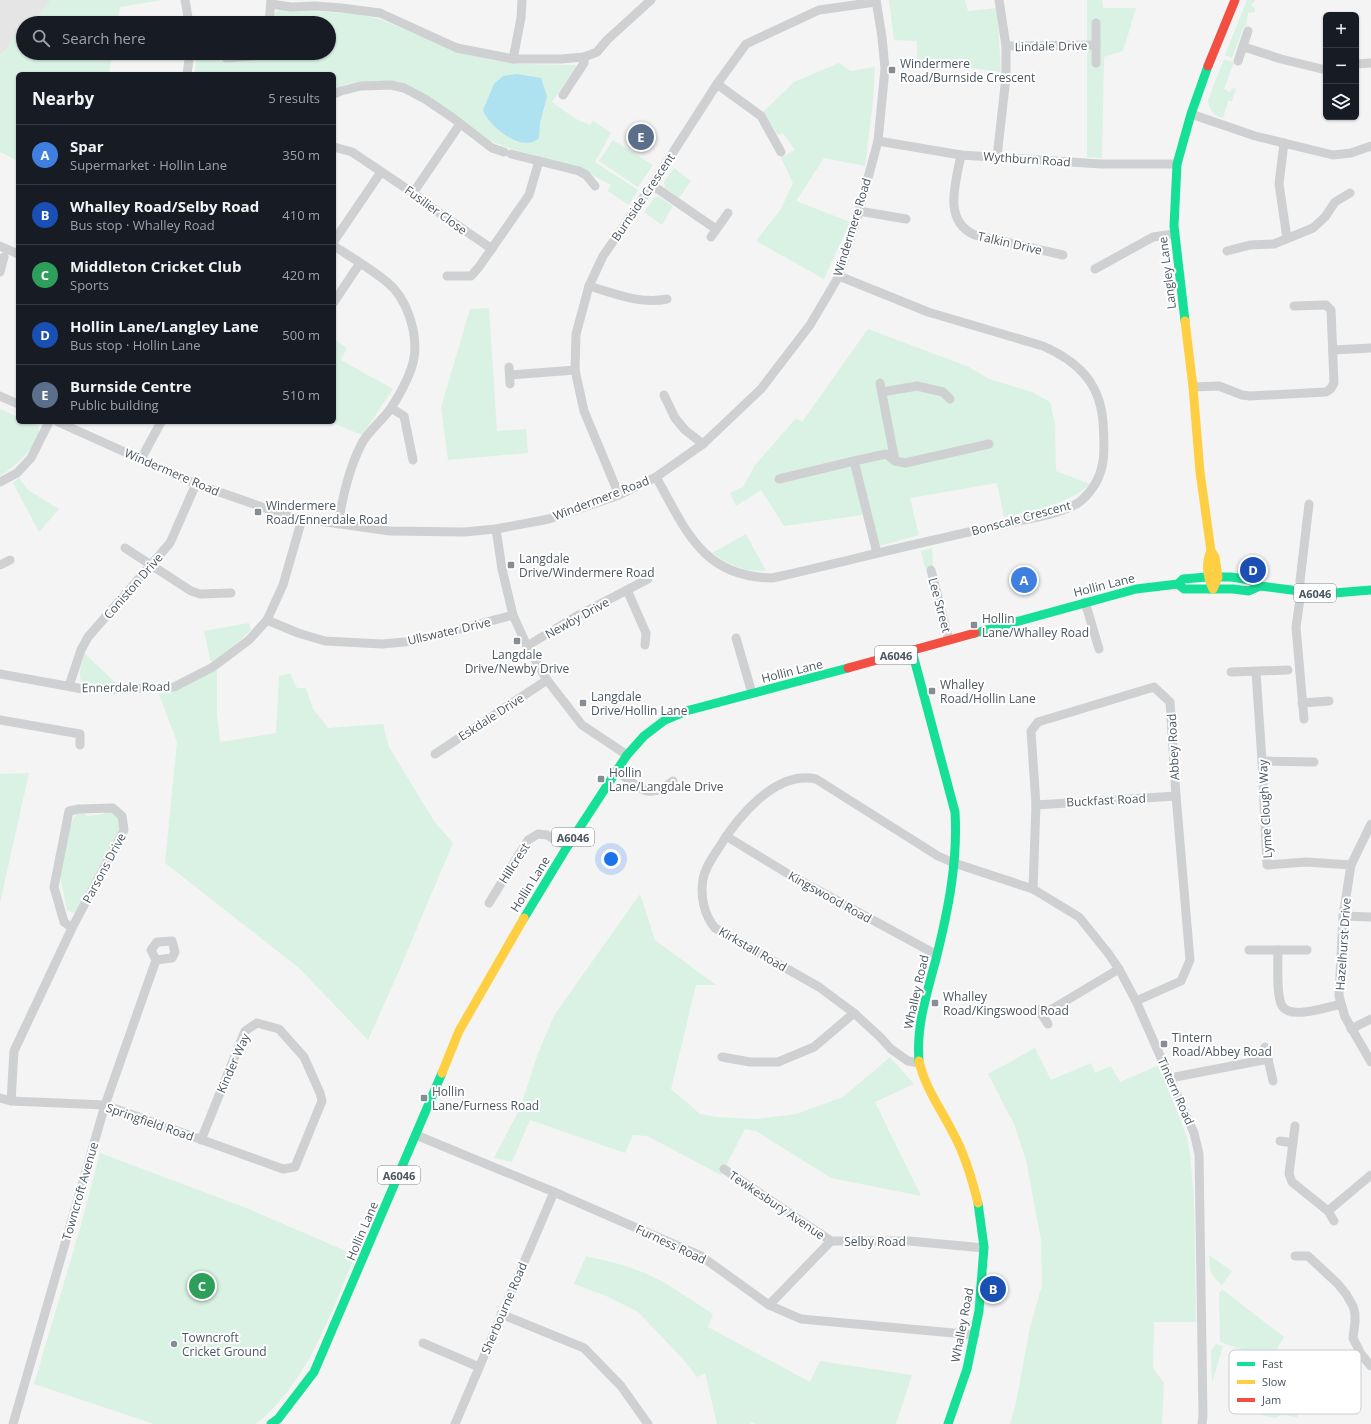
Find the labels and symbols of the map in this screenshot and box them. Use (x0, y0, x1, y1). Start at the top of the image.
street label: Lindale Drive (1014, 37, 1088, 55)
place label: Windermere Road/Burnside Crescent (900, 55, 1035, 86)
marker: Windermere Road/Burnside Crescent (887, 65, 897, 75)
pin: E (628, 122, 654, 152)
street label: Wythburn Road (983, 147, 1071, 171)
street label: Burnside Crescent (607, 150, 679, 244)
street label: Windermere Road (829, 176, 875, 278)
street label: Fusilier Close (401, 182, 471, 239)
street label: Talkin Drive (976, 227, 1044, 259)
street label: Langley Lane (1154, 236, 1180, 310)
street label: Windermere Road (122, 444, 222, 500)
street label: Windermere Road (550, 472, 652, 524)
place label: Windermere Road/Ennerdale Road (266, 497, 388, 528)
street label: Bonscale Crescent (969, 497, 1073, 539)
marker: Windermere Road/Ennerdale Road (253, 507, 263, 517)
street label: Coniston Drive (100, 549, 167, 623)
place label: Langdale Drive/Windermere Road (519, 550, 654, 581)
pin: D (1240, 555, 1266, 585)
marker: Langdale Drive/Windermere Road (506, 560, 516, 570)
pin: A (1011, 565, 1037, 595)
street label: Hollin Lane (1072, 569, 1137, 601)
street label: Lee Street (924, 576, 956, 634)
road number: A6046 (1294, 584, 1336, 602)
street label: Newby Drive (542, 593, 612, 643)
place label: Hollin Lane/Whalley Road (982, 610, 1089, 641)
street label: Ullswater Drive (406, 613, 493, 649)
marker: Hollin Lane/Whalley Road (969, 620, 979, 630)
marker: Langdale Drive/Newby Drive (512, 636, 522, 646)
place label: Langdale Drive/Newby Drive (465, 646, 570, 677)
road number: A6046 (875, 646, 917, 664)
street label: Hollin Lane (760, 655, 825, 687)
place label: Whalley Road/Hollin Lane (940, 676, 1036, 707)
street label: Ennerdale Road (82, 678, 170, 696)
marker: Whalley Road/Hollin Lane (927, 686, 937, 696)
place label: Langdale Drive/Hollin Lane (591, 688, 688, 719)
street label: Eskdale Drive (455, 689, 527, 745)
marker: Langdale Drive/Hollin Lane (578, 698, 588, 708)
street label: Abbey Road (1163, 713, 1183, 781)
street label: Lyme Clough Way (1254, 758, 1276, 859)
place label: Hollin Lane/Langdale Drive (609, 764, 724, 795)
marker: Hollin Lane/Langdale Drive (596, 774, 606, 784)
street label: Buckfast Road (1066, 789, 1146, 811)
road number: A6046 (552, 828, 594, 846)
street label: Parsons Drive (78, 830, 130, 906)
street label: Hillcrest (495, 839, 533, 887)
your location (601, 849, 621, 869)
street label: Hollin Lane (506, 853, 554, 915)
street label: Kingswood Road (785, 867, 875, 927)
street label: Hazelhurst Drive (1331, 897, 1355, 991)
street label: Kirkstall Road (716, 923, 790, 975)
street label: Whalley Road (899, 953, 933, 1031)
place label: Whalley Road/Kingswood Road (943, 988, 1069, 1019)
marker: Whalley Road/Kingswood Road (930, 998, 940, 1008)
place label: Tintern Road/Abbey Road (1172, 1029, 1272, 1060)
street label: Kinder Way (212, 1030, 254, 1096)
marker: Tintern Road/Abbey Road (1159, 1039, 1169, 1049)
street label: Tintern Road (1154, 1055, 1198, 1127)
place label: Hollin Lane/Furness Road (432, 1083, 539, 1114)
marker: Hollin Lane/Furness Road (419, 1093, 429, 1103)
street label: Springfield Road (104, 1099, 196, 1145)
street label: Towncroft Avenue (58, 1140, 102, 1242)
road number: A6046 (378, 1166, 420, 1184)
street label: Tewkesbury Avenue (726, 1167, 828, 1243)
street label: Hollin Lane (342, 1199, 382, 1263)
street label: Furness Road (633, 1220, 709, 1268)
street label: Selby Road (844, 1233, 906, 1250)
street label: Sherbourne Road (477, 1259, 531, 1357)
pin: C (189, 1271, 215, 1301)
pin: B (980, 1274, 1006, 1304)
street label: Whalley Road (946, 1286, 978, 1364)
place label: Towncroft Cricket Ground (182, 1329, 267, 1360)
marker: Towncroft Cricket Ground (169, 1339, 179, 1349)
legend (1229, 1350, 1361, 1414)
text: Fast (1262, 1356, 1283, 1371)
text: Slow (1262, 1374, 1286, 1389)
text: Jam (1261, 1392, 1281, 1407)

